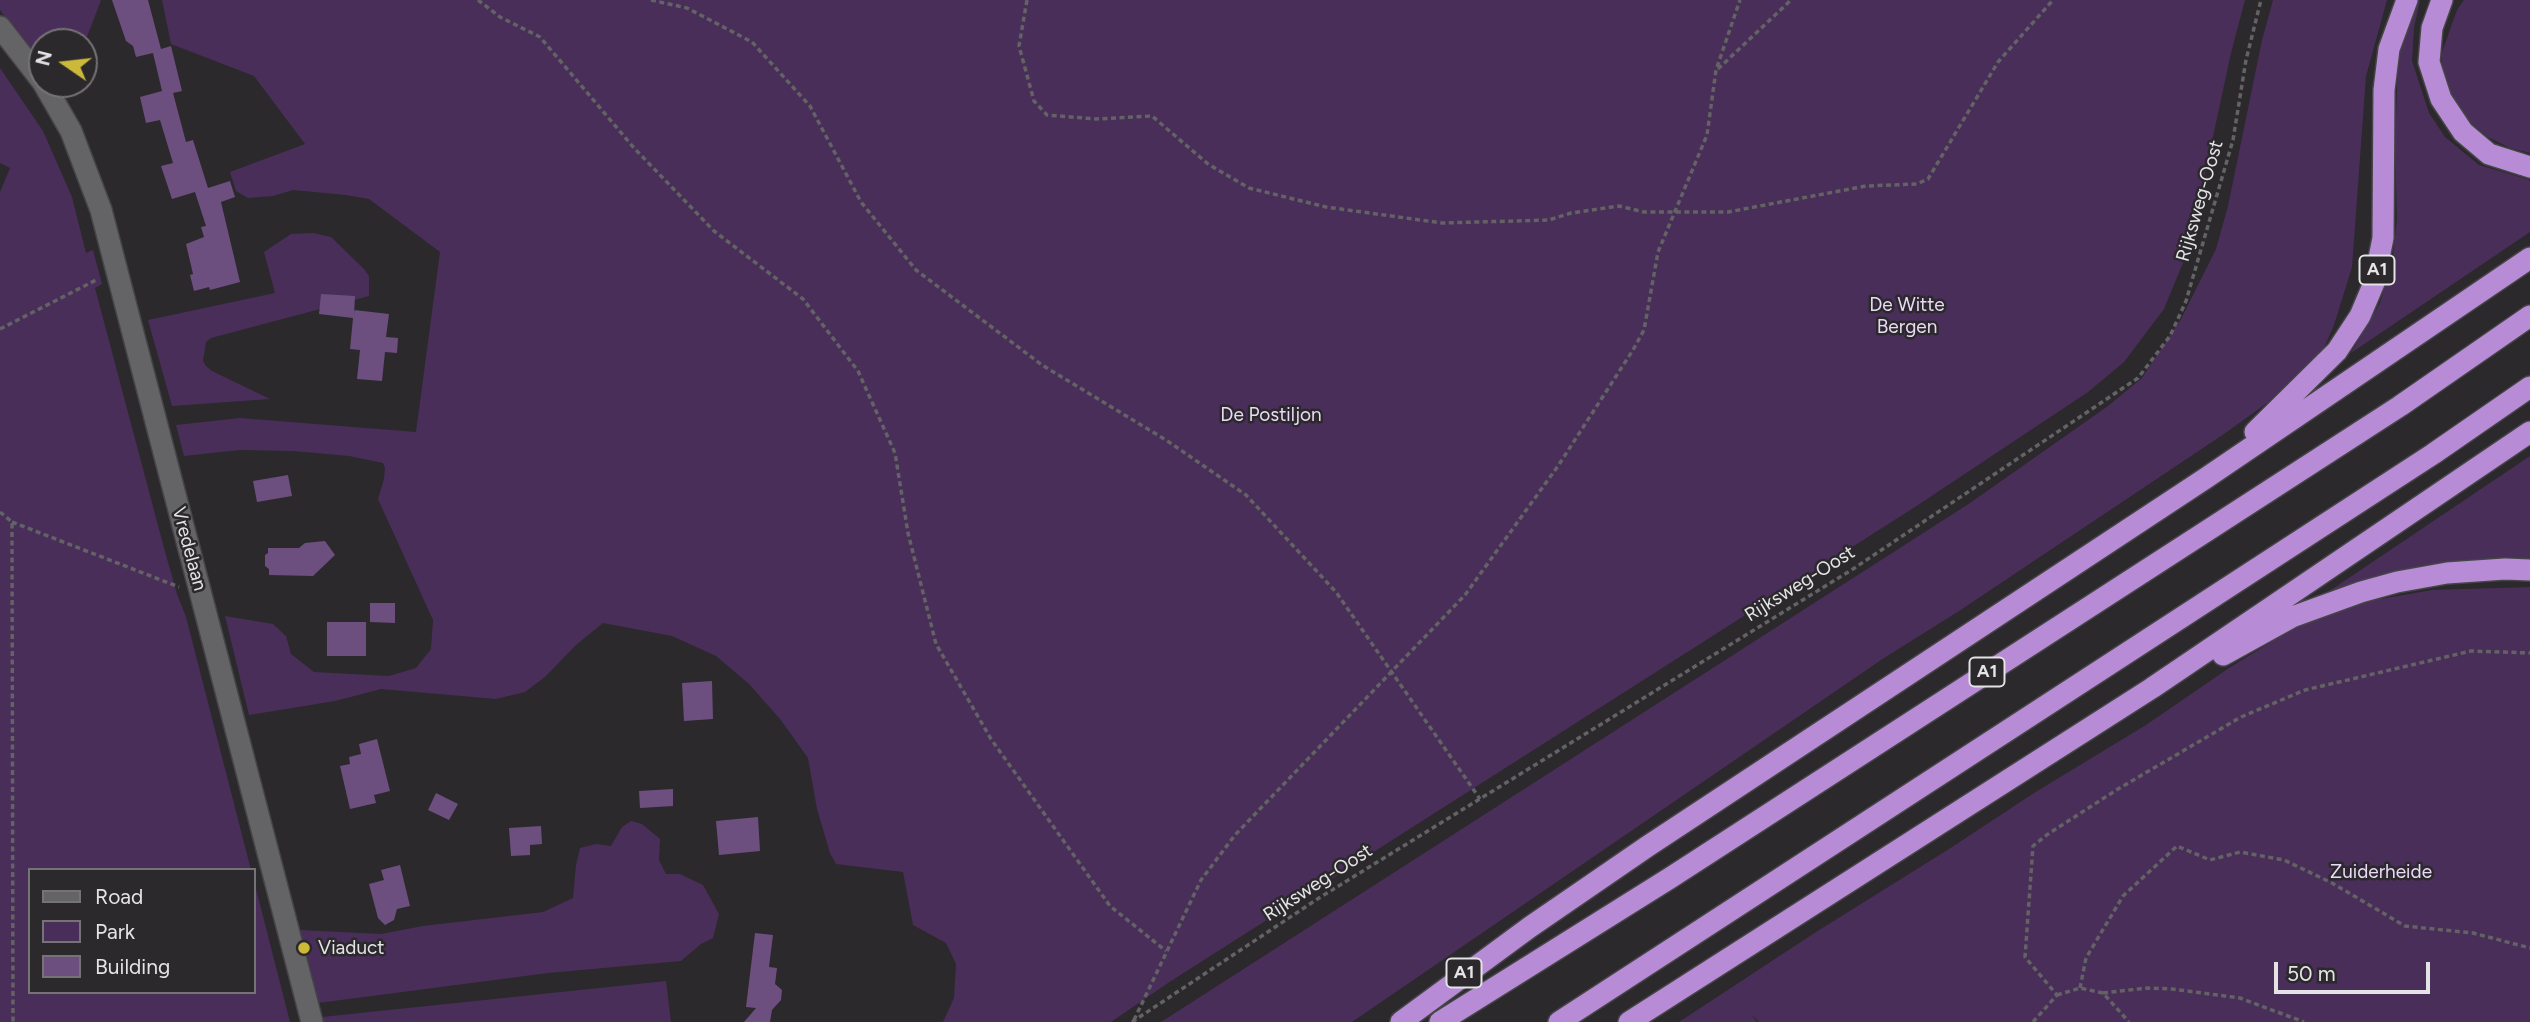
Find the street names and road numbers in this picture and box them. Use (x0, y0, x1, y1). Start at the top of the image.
street label: Rijksweg-Oost (2172, 138, 2228, 264)
road number: A1 (2360, 256, 2394, 284)
street label: Vredelaan (167, 505, 211, 593)
street label: Rijksweg-Oost (1741, 541, 1859, 627)
road number: A1 (1969, 658, 2004, 686)
street label: Rijksweg-Oost (1259, 839, 1377, 927)
road number: A1 (1446, 958, 1482, 988)

